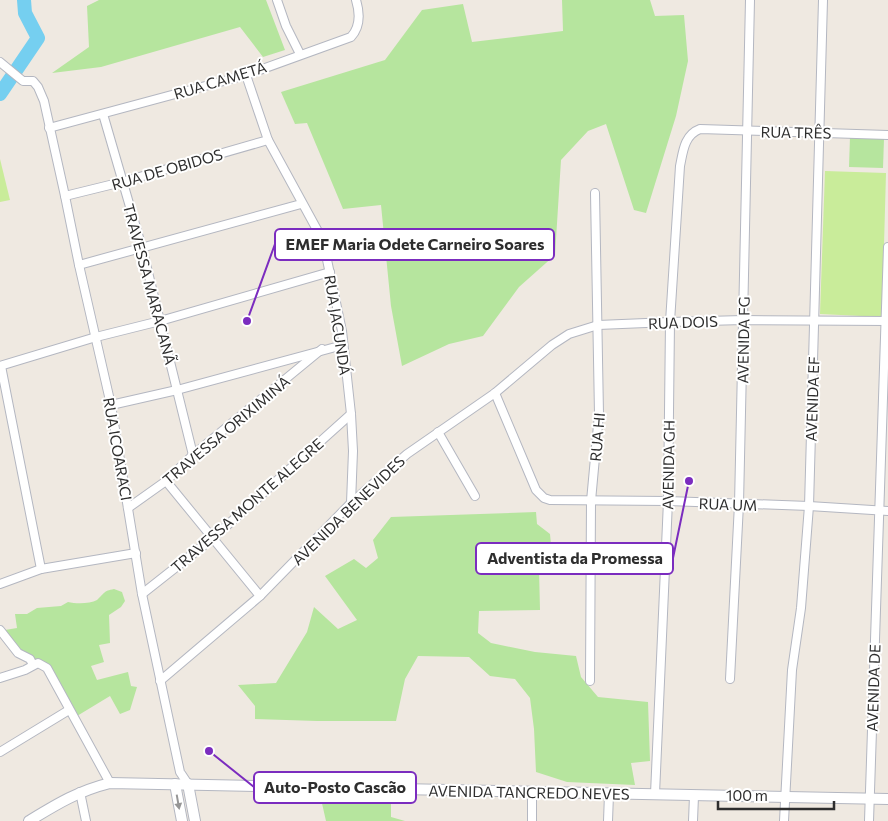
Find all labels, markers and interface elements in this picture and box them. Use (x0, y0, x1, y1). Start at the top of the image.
street label: RUA CAMETÁ (171, 56, 269, 103)
street label: RUA TRÊS (760, 121, 832, 142)
street label: RUA DE OBIDOS (109, 145, 225, 193)
street label: TRAVESSA MARACANÃ (120, 202, 180, 366)
callout: EMEF Maria Odete Carneiro Soares (275, 229, 554, 260)
text: EMEF Maria Odete Carneiro Soares (286, 234, 544, 253)
street label: RUA JACUNDÁ (321, 273, 356, 376)
street label: AVENIDA FG (733, 296, 753, 384)
street label: RUA DOIS (648, 312, 718, 332)
street label: AVENIDA EF (802, 356, 822, 442)
street label: TRAVESSA ORIXIMINÁ (158, 371, 293, 488)
street label: RUA ICOARACI (100, 396, 136, 502)
street label: RUA HI (586, 412, 608, 462)
street label: AVENIDA GH (658, 420, 678, 510)
street label: TRAVESSA MONTE ALEGRE (167, 434, 327, 576)
street label: AVENIDA BENEVIDES (288, 451, 408, 569)
street label: RUA UM (698, 494, 758, 514)
callout: Adventista da Promessa (476, 543, 673, 574)
text: Adventista da Promessa (487, 548, 663, 567)
street label: AVENIDA DE (862, 644, 884, 732)
callout: Auto-Posto Cascão (254, 772, 416, 803)
text: Auto-Posto Cascão (264, 777, 407, 796)
scale bar (718, 778, 834, 810)
street label: AVENIDA TANCREDO NEVES (428, 781, 630, 803)
text: 100 m (726, 786, 768, 804)
one-way arrow (175, 795, 183, 811)

